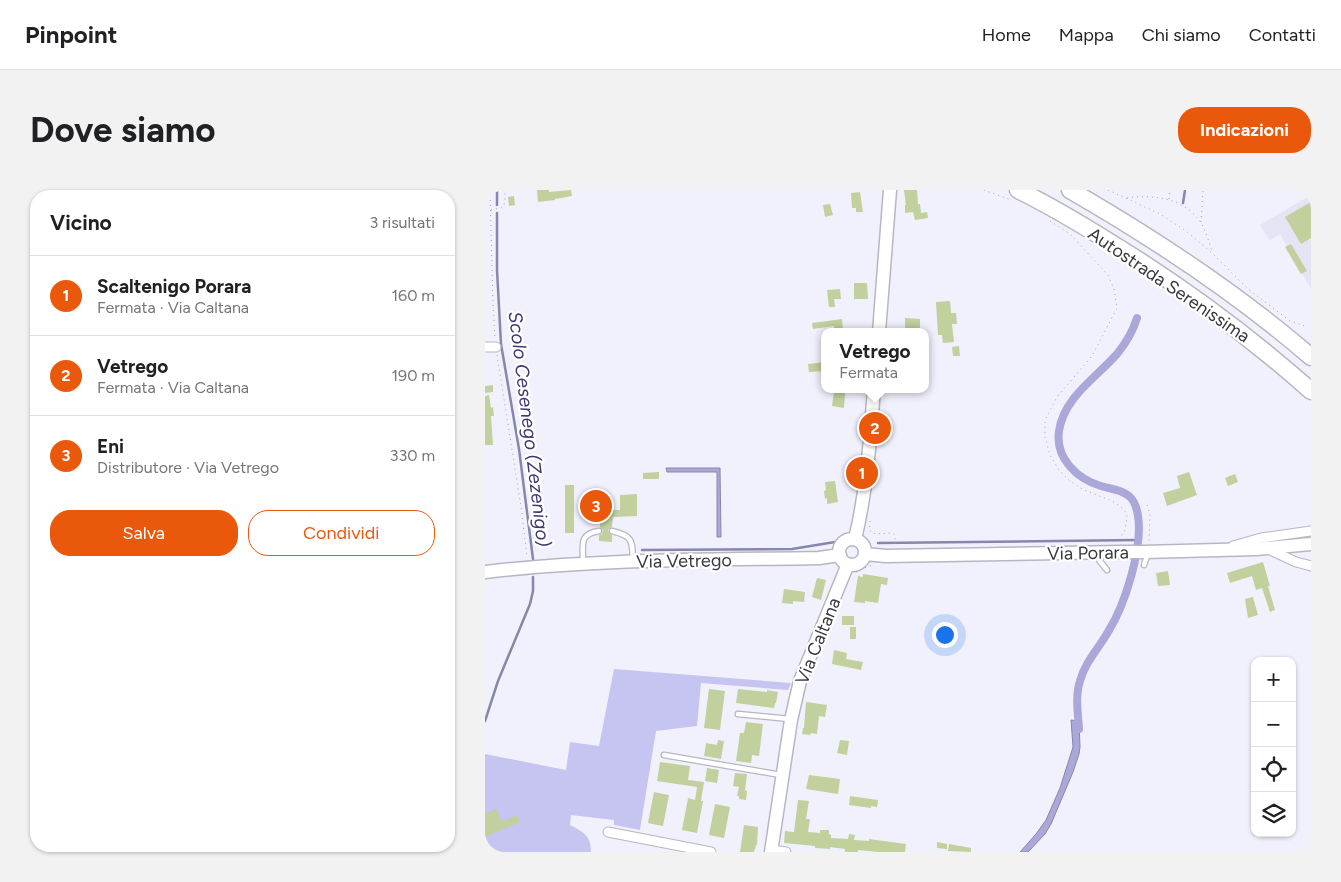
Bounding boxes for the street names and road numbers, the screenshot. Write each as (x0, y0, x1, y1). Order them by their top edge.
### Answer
street label: Autostrada Serenissima (1084, 223, 1254, 347)
street label: Via Porara (1047, 541, 1129, 565)
street label: Via Vetrego (636, 549, 732, 573)
street label: Via Caltana (791, 594, 845, 688)

